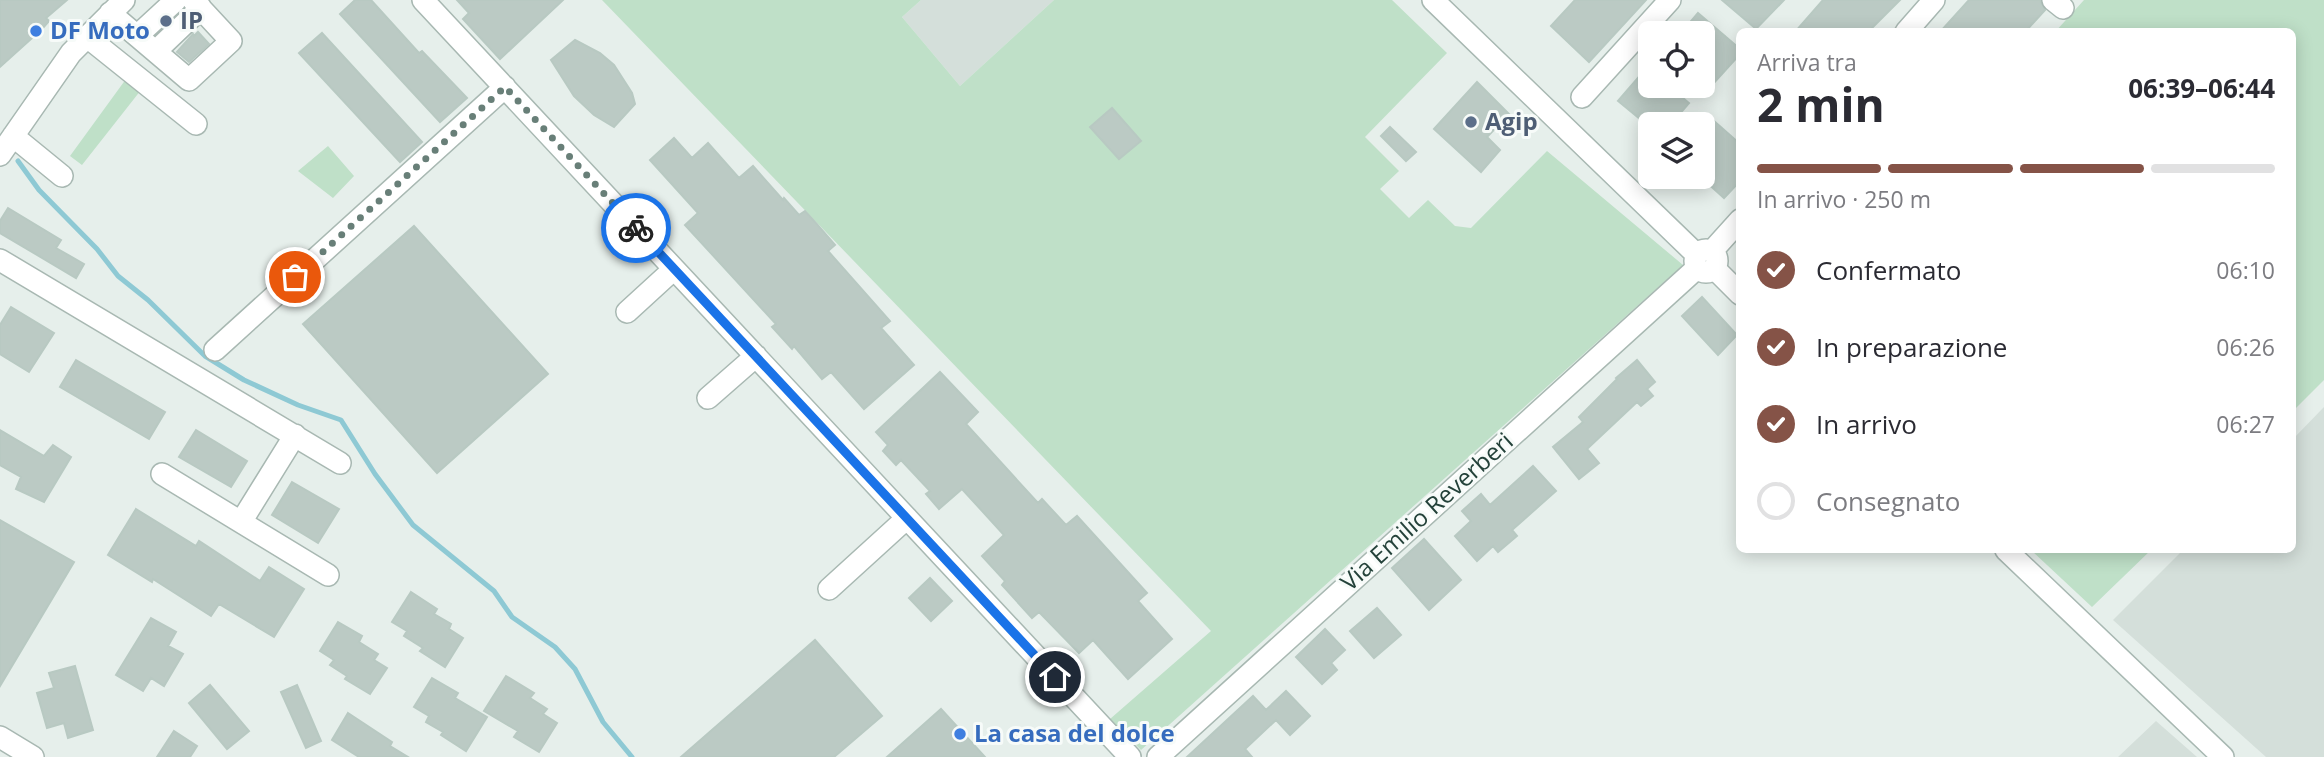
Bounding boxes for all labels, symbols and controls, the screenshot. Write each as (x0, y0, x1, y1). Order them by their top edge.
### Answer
place label: IP (180, 3, 203, 36)
place label: DF Moto (50, 13, 150, 46)
marker: IP (158, 13, 174, 29)
map controls (1638, 21, 1715, 189)
button: locate (1638, 21, 1715, 98)
marker: DF Moto (28, 23, 44, 39)
text: Arriva tra (1757, 46, 1857, 78)
text: 06:39–06:44 (2128, 70, 2275, 106)
text: 2 min (1757, 73, 1885, 135)
place label: Agip (1485, 104, 1538, 137)
button: layers (1638, 112, 1715, 189)
marker: Agip (1463, 114, 1479, 130)
text: In arrivo · 250 m (1757, 183, 1931, 215)
courier (601, 193, 671, 263)
icon: bike (617, 209, 655, 247)
pin (265, 247, 325, 307)
icon: check (1757, 251, 1795, 289)
text: Confermato (1816, 252, 1961, 288)
text: 06:10 (2216, 254, 2275, 286)
icon: bag (276, 258, 314, 296)
icon: check (1757, 328, 1795, 366)
text: In preparazione (1816, 329, 2007, 365)
text: 06:26 (2216, 331, 2275, 363)
icon: check (1757, 405, 1795, 443)
text: In arrivo (1816, 406, 1917, 442)
text: 06:27 (2216, 408, 2275, 440)
street label: Via Emilio Reverberi (1332, 424, 1520, 597)
text: Consegnato (1816, 483, 1960, 519)
pin (1025, 647, 1085, 707)
icon: home (1036, 658, 1074, 696)
place label: La casa del dolce (974, 716, 1175, 749)
marker: La casa del dolce (952, 726, 968, 742)

